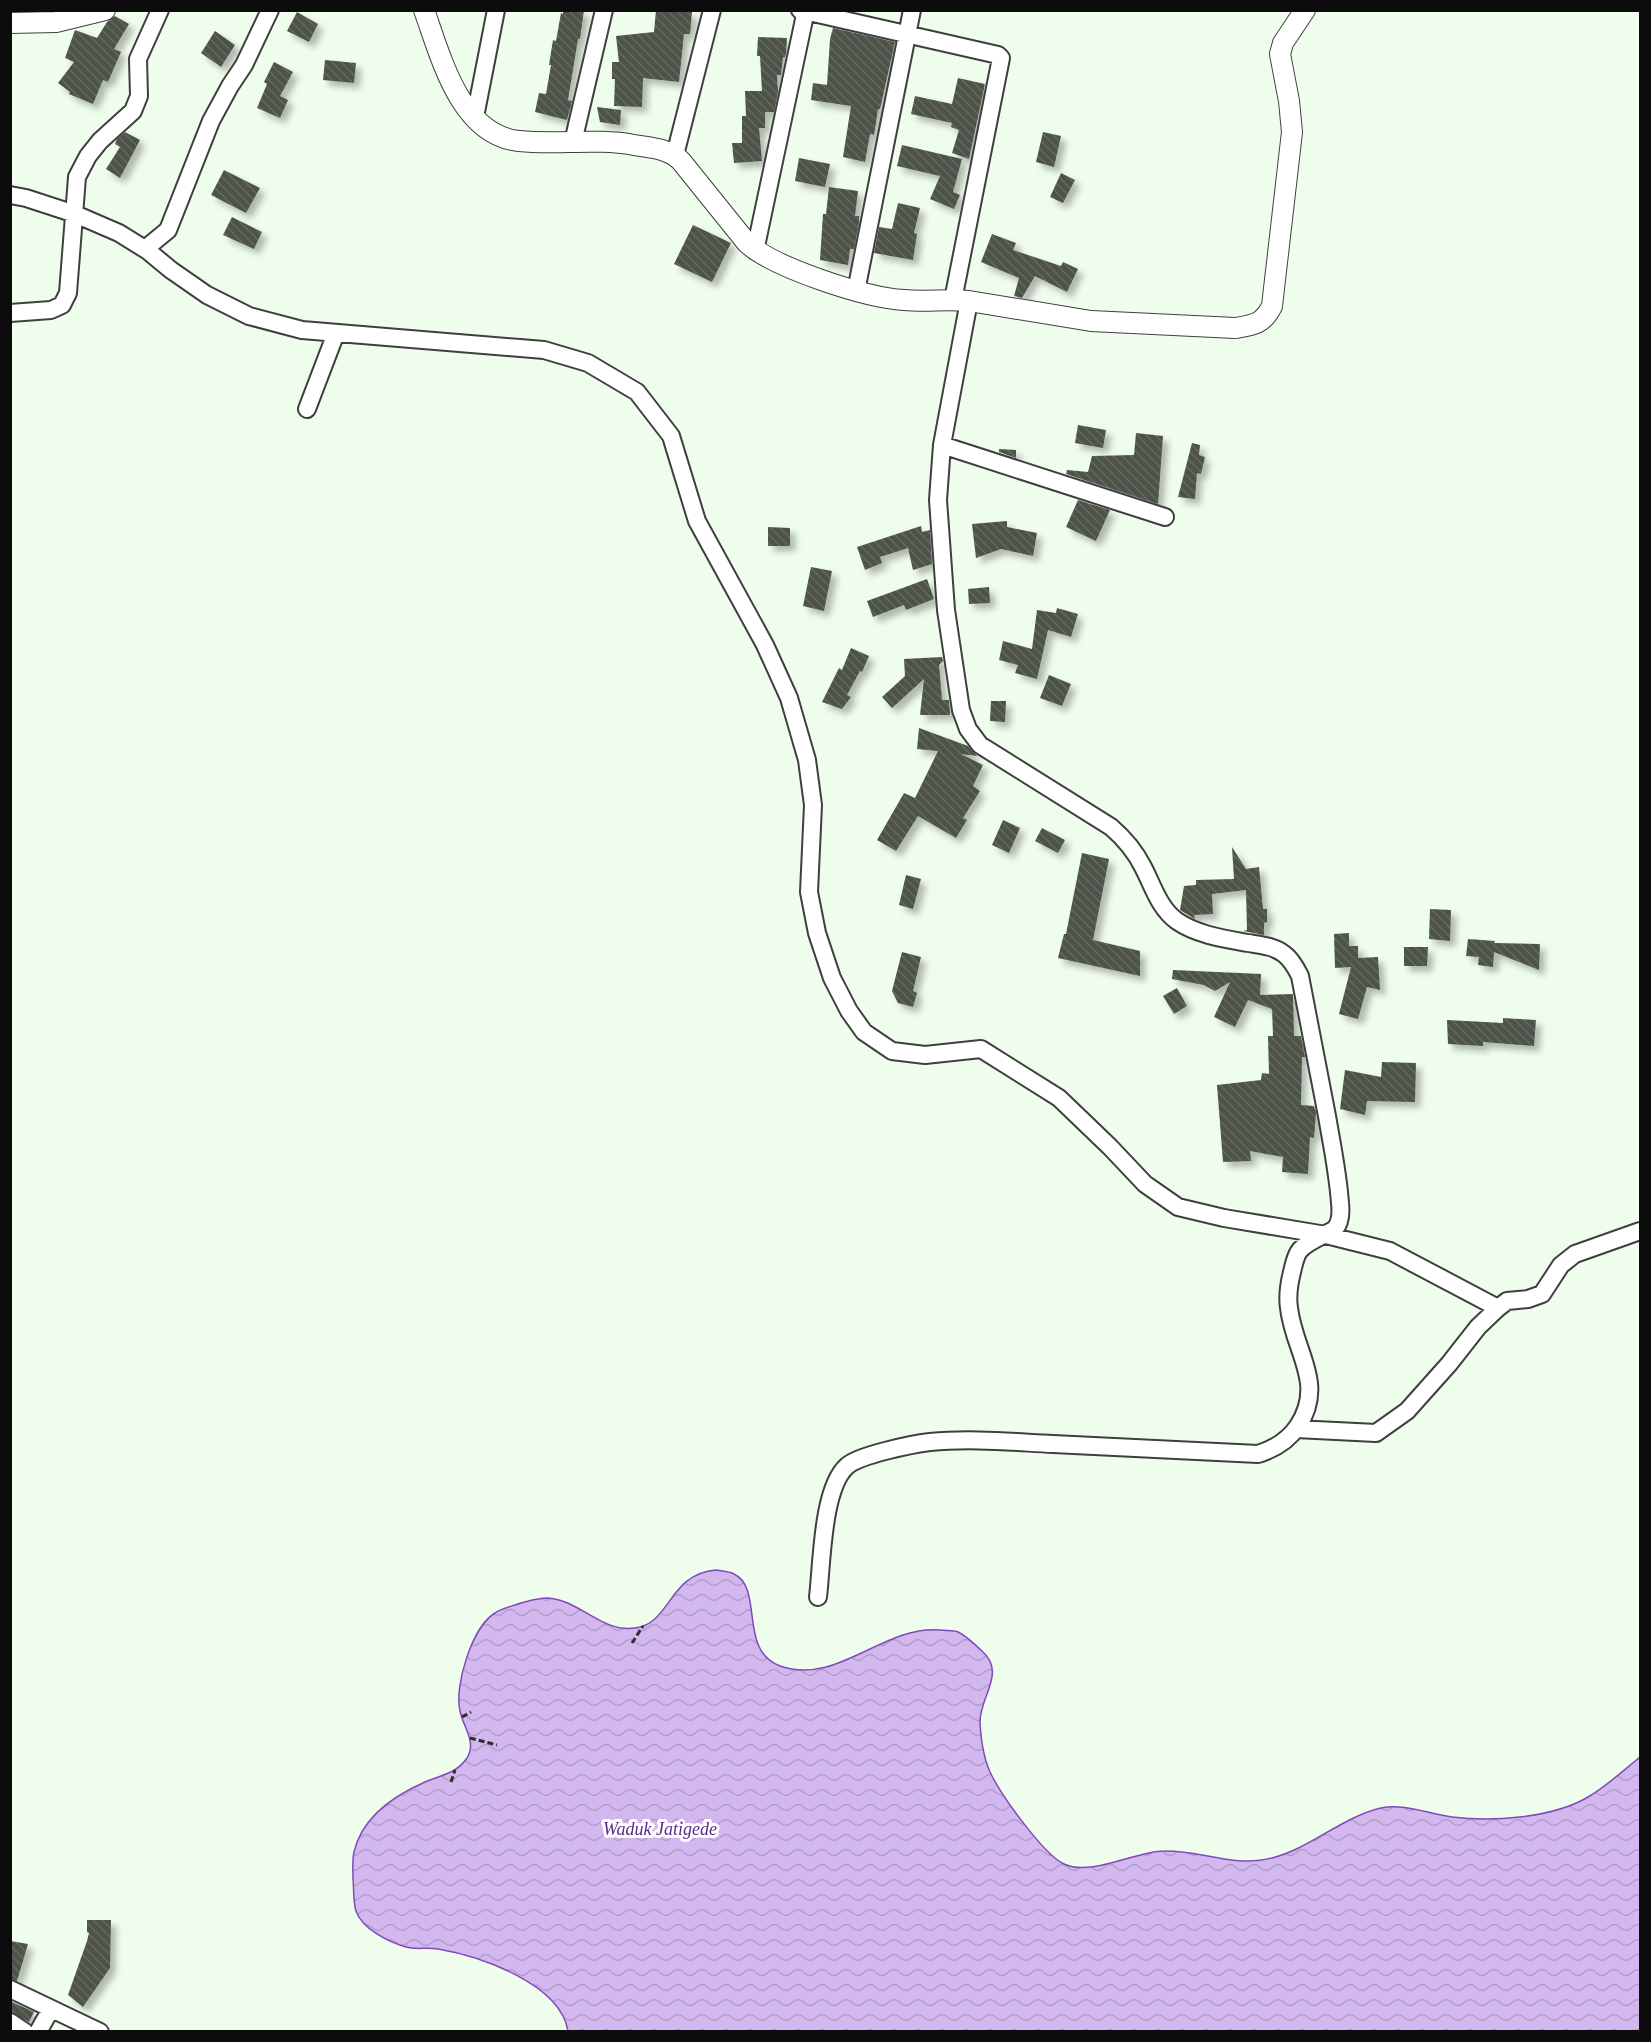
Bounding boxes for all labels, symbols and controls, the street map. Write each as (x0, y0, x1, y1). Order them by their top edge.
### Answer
water label: Waduk Jatigede (603, 1819, 717, 1839)

